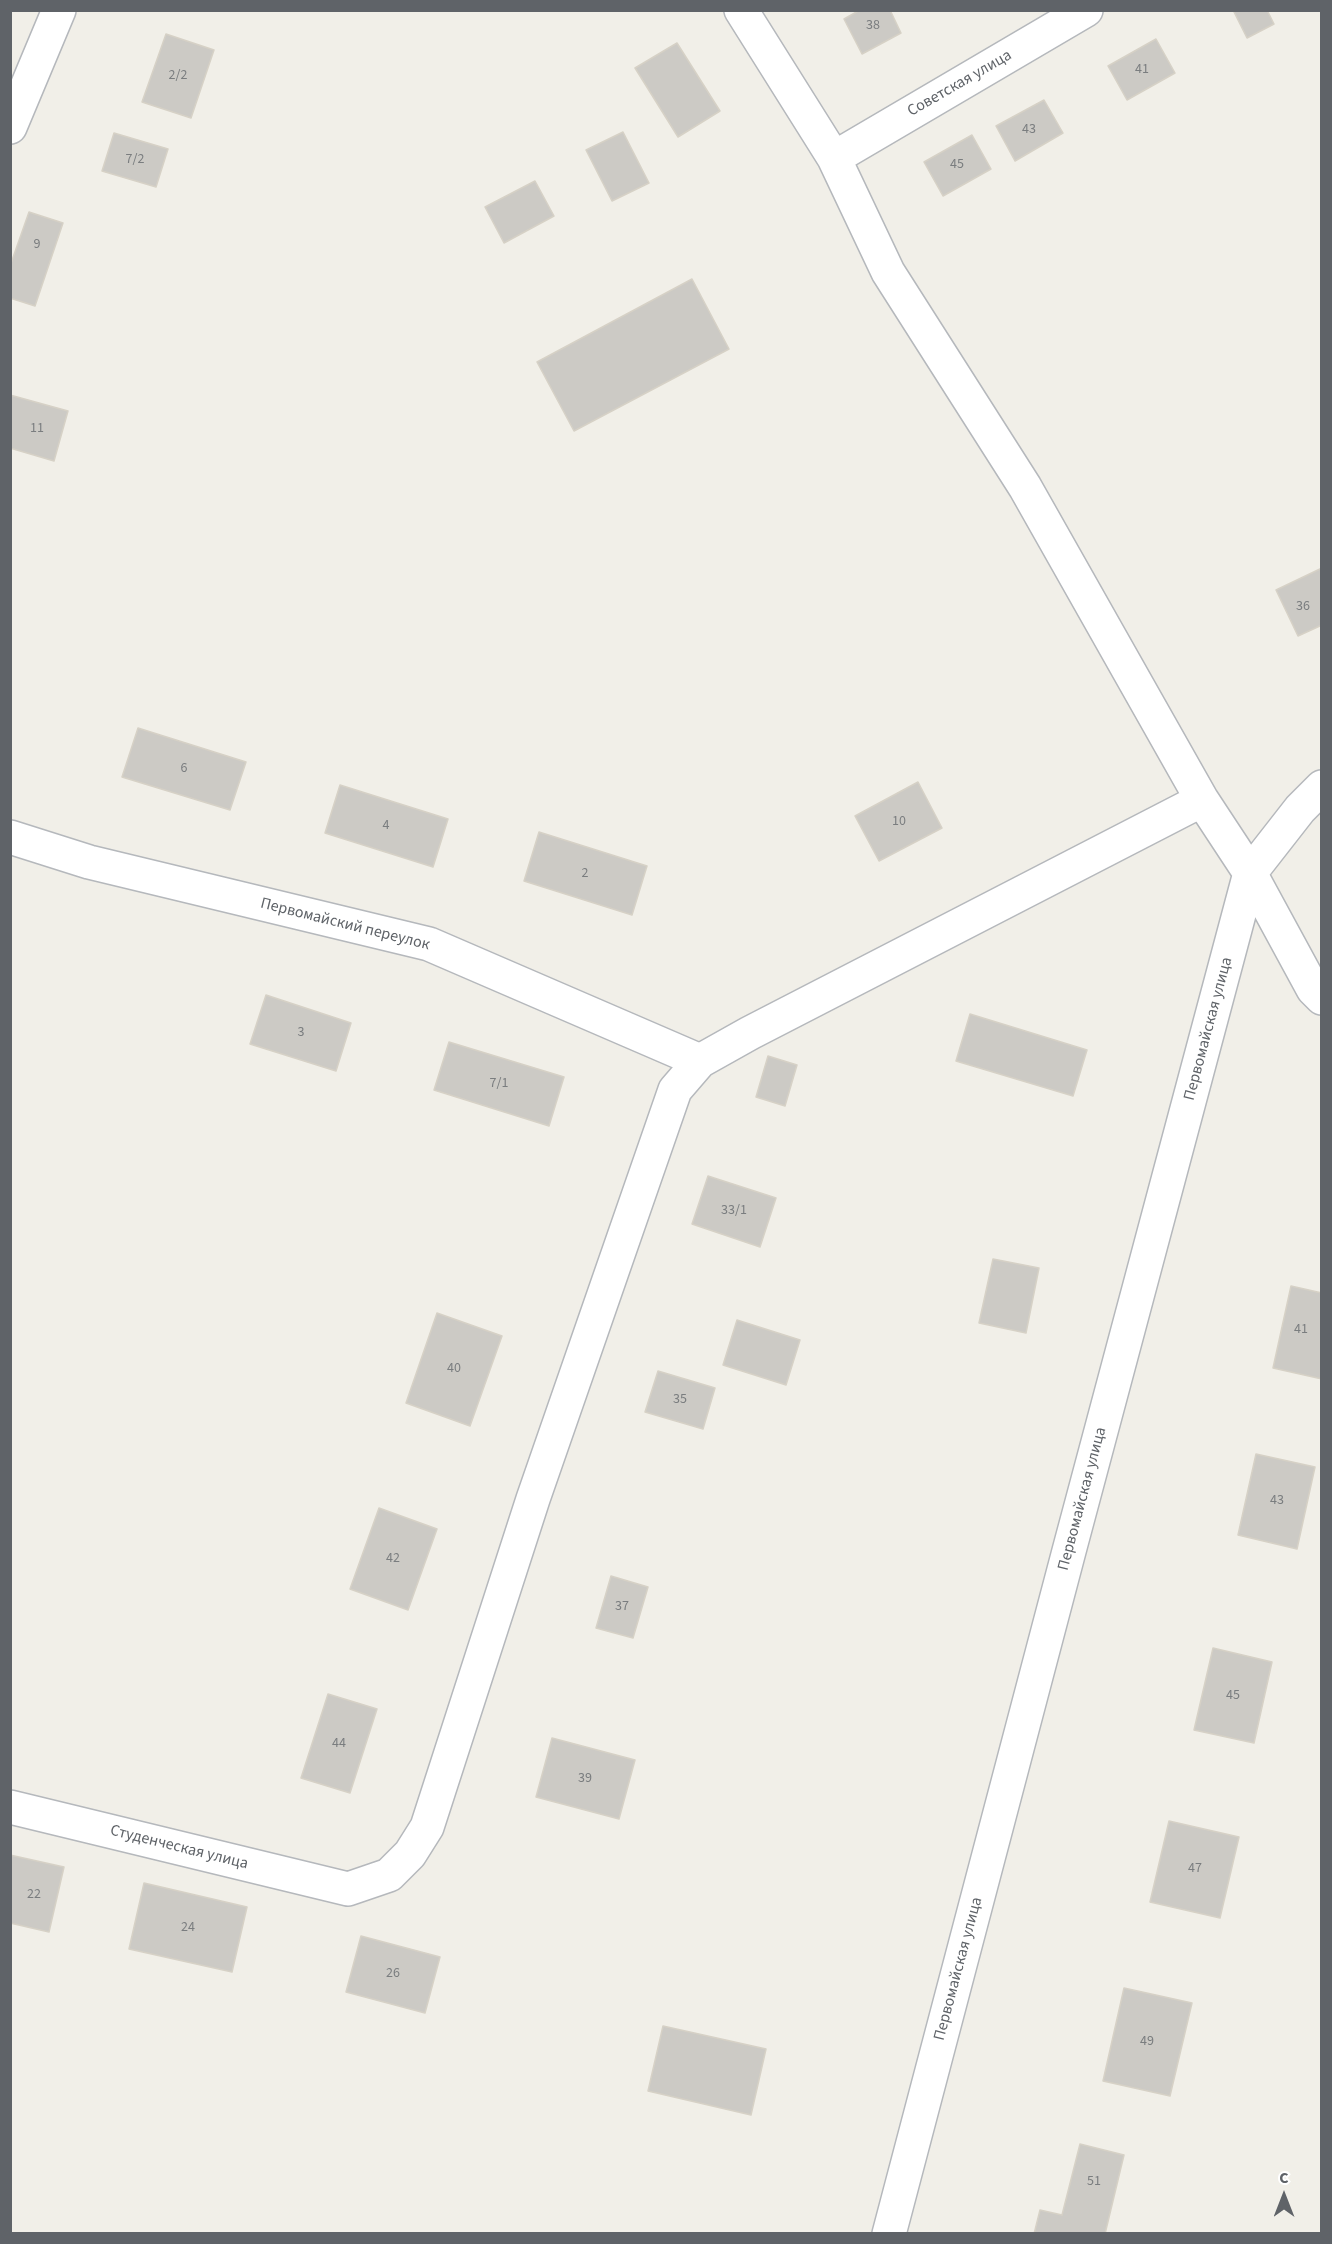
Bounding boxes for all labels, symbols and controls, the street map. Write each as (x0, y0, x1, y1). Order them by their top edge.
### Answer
house number: 38 (866, 18, 880, 34)
street label: Советская улица (904, 46, 1016, 122)
house number: 41 (1135, 62, 1149, 78)
house number: 2/2 (169, 68, 187, 84)
house number: 43 (1022, 122, 1036, 138)
house number: 7/2 (126, 152, 144, 168)
house number: 45 (950, 157, 964, 173)
house number: 9 (34, 237, 40, 253)
house number: 11 (30, 421, 44, 437)
house number: 36 (1296, 599, 1310, 615)
house number: 6 (181, 761, 187, 777)
house number: 10 (892, 814, 906, 830)
house number: 4 (383, 818, 389, 834)
house number: 2 (582, 866, 588, 882)
street label: Первомайский переулок (258, 895, 432, 955)
street label: Первомайская улица (1181, 955, 1237, 1103)
house number: 3 (298, 1025, 304, 1041)
house number: 7/1 (490, 1076, 508, 1092)
house number: 33/1 (721, 1203, 747, 1219)
house number: 41 (1294, 1322, 1308, 1338)
house number: 40 (447, 1361, 461, 1377)
house number: 35 (673, 1392, 687, 1408)
street label: Первомайская улица (1055, 1425, 1111, 1573)
house number: 43 (1270, 1493, 1284, 1509)
house number: 42 (386, 1551, 400, 1567)
house number: 37 (615, 1599, 629, 1615)
house number: 45 (1226, 1688, 1240, 1704)
house number: 44 (332, 1736, 346, 1752)
house number: 39 (578, 1771, 592, 1787)
street label: Студенческая улица (108, 1822, 250, 1874)
house number: 47 (1188, 1861, 1202, 1877)
house number: 22 (27, 1887, 41, 1903)
street label: Первомайская улица (931, 1895, 987, 2043)
house number: 24 (181, 1920, 195, 1936)
house number: 26 (386, 1966, 400, 1982)
house number: 49 (1140, 2034, 1154, 2050)
north arrow (1254, 2166, 1314, 2226)
text: С (1279, 2167, 1289, 2189)
house number: 51 (1087, 2174, 1101, 2190)

